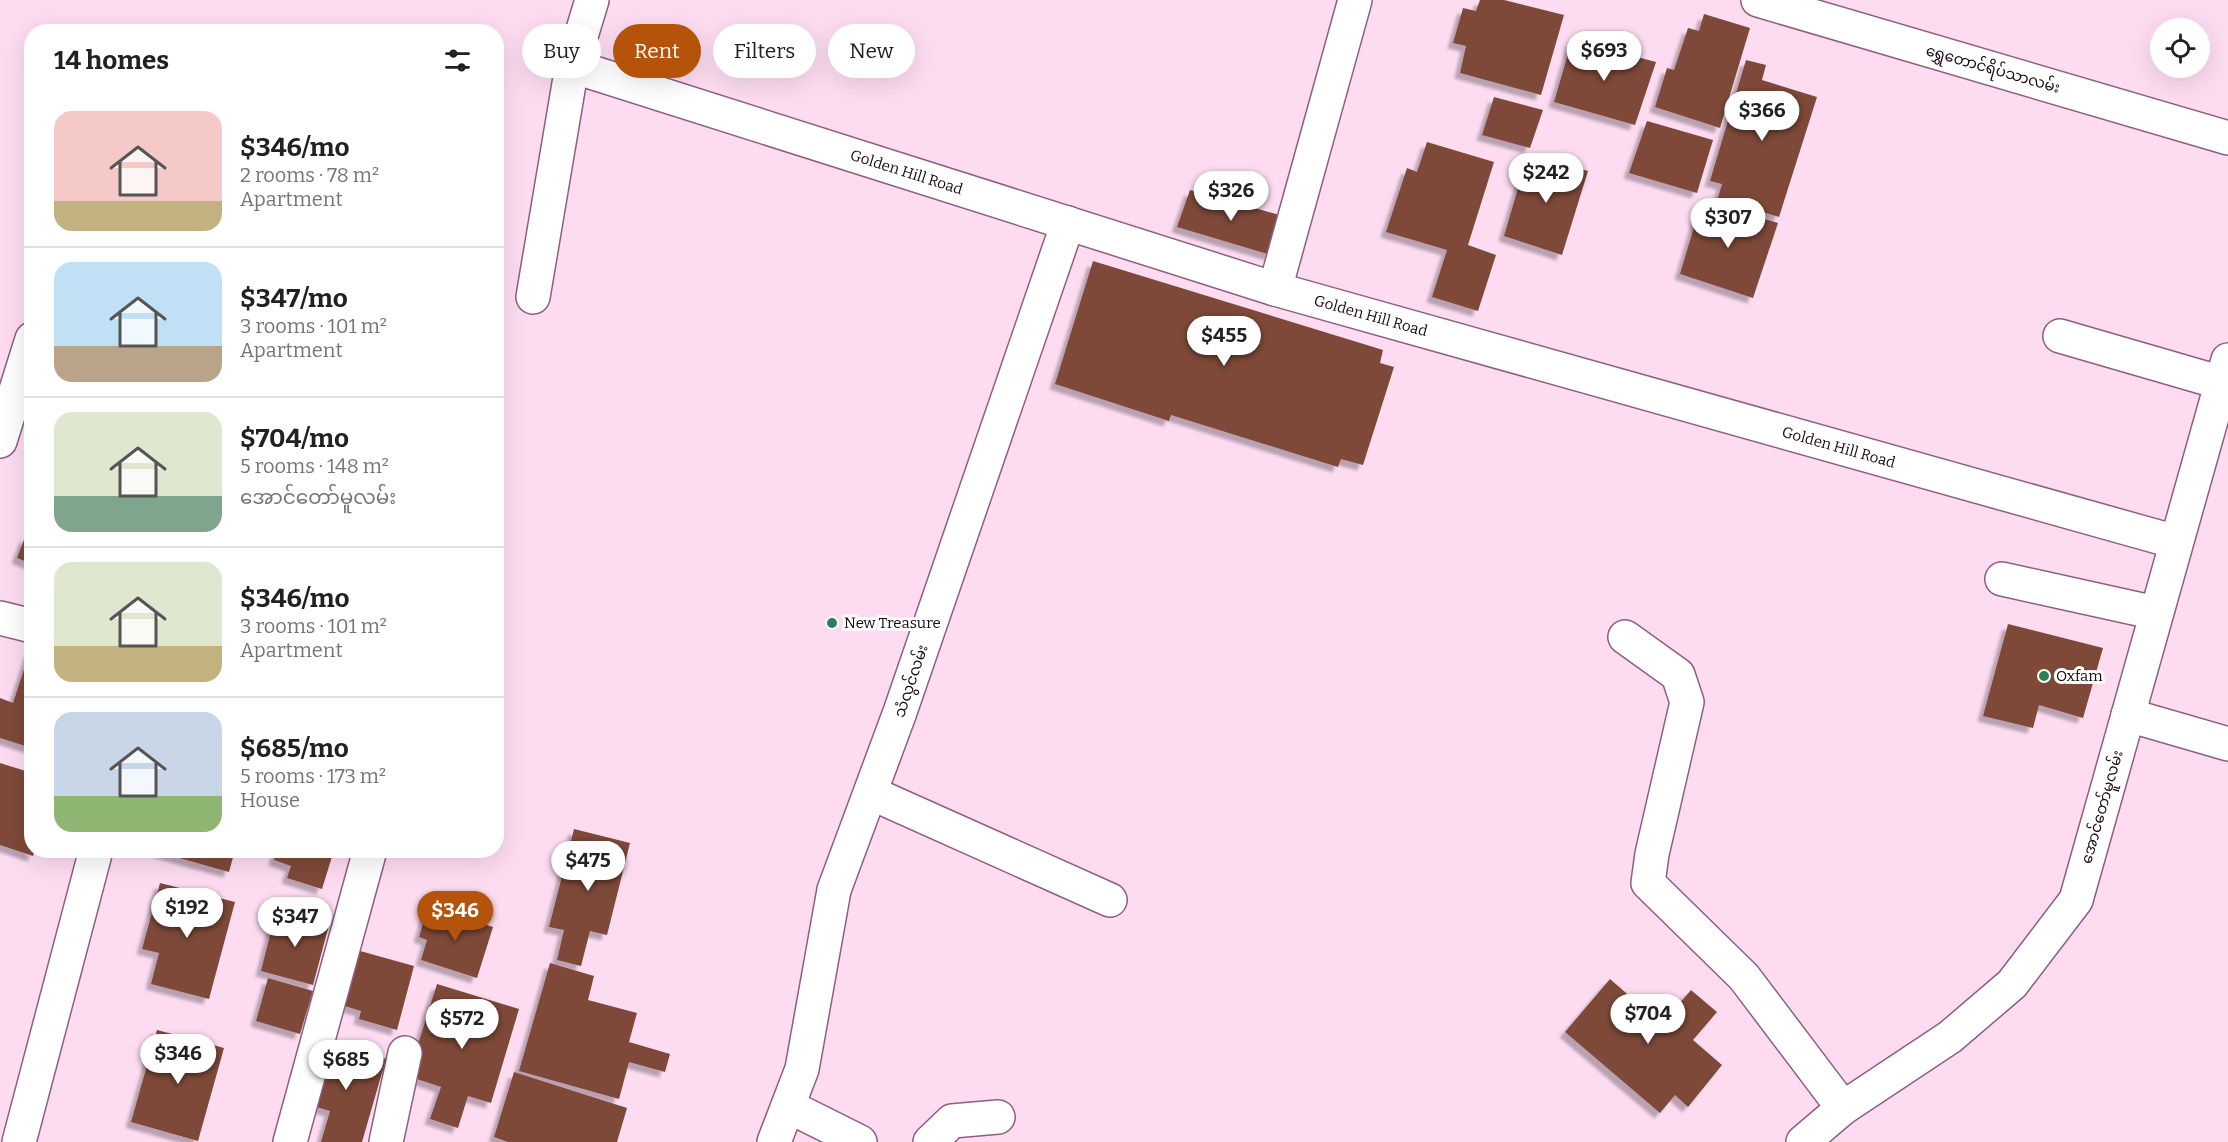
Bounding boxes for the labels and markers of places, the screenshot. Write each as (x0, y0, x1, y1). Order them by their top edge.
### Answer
pin: $693 (1568, 31, 1640, 82)
pin: $366 (1726, 91, 1798, 142)
pin: $242 (1510, 153, 1582, 204)
pin: $326 (1195, 171, 1267, 222)
pin: $307 (1692, 198, 1764, 249)
pin: $455 (1188, 316, 1260, 367)
place label: New Treasure (844, 614, 941, 632)
marker: New Treasure (825, 616, 839, 630)
place label: Oxfam (2056, 667, 2103, 685)
marker: Oxfam (2037, 669, 2051, 683)
pin: $475 (552, 841, 624, 892)
pin: $192 (151, 888, 223, 939)
pin: $346 (419, 891, 491, 942)
pin: $347 (259, 897, 331, 948)
pin: $704 (1612, 994, 1684, 1045)
pin: $572 (426, 999, 498, 1050)
pin: $346 (142, 1034, 214, 1085)
pin: $685 (310, 1040, 382, 1091)

